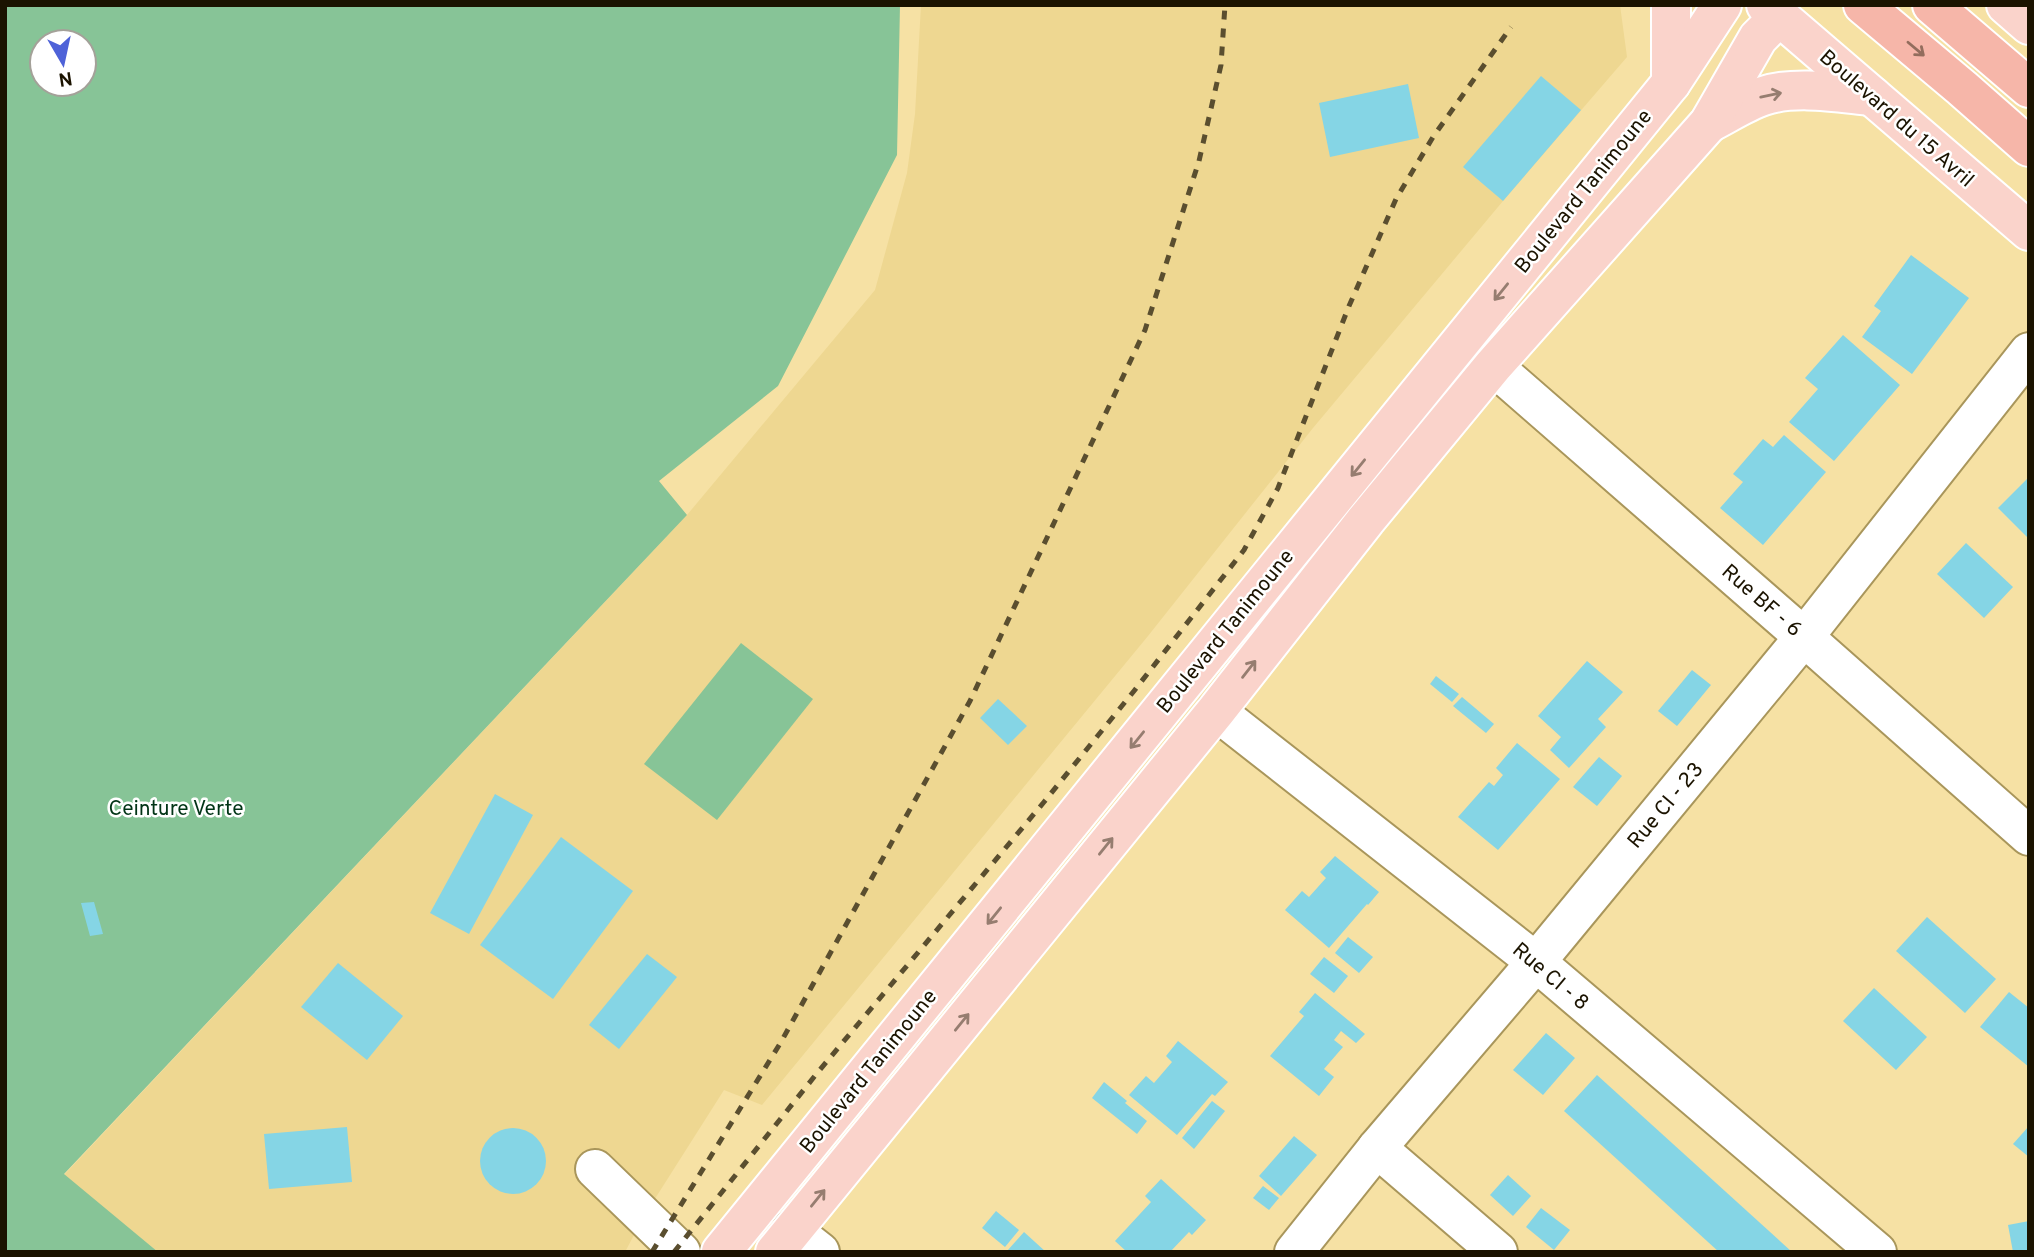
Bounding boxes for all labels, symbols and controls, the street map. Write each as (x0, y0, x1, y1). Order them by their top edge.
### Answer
north arrow (28, 28, 98, 98)
one-way arrow (1906, 41, 1924, 57)
street label: Boulevard du 15 Avril (1813, 44, 1979, 194)
text: N (57, 65, 74, 91)
one-way arrow (1759, 88, 1782, 102)
street label: Boulevard Tanimoune (1510, 104, 1659, 280)
one-way arrow (1493, 282, 1509, 300)
one-way arrow (1350, 459, 1365, 477)
street label: Boulevard Tanimoune (1152, 544, 1301, 720)
street label: Rue BF - 6 (1715, 559, 1807, 643)
one-way arrow (1241, 660, 1256, 679)
one-way arrow (1129, 730, 1145, 748)
street label: Rue CI - 23 (1622, 757, 1710, 855)
park label: Ceinture Verte (109, 796, 243, 823)
one-way arrow (1098, 837, 1113, 855)
one-way arrow (986, 907, 1001, 925)
street label: Rue CI - 8 (1506, 937, 1594, 1017)
street label: Boulevard Tanimoune (795, 984, 944, 1160)
one-way arrow (954, 1014, 969, 1032)
one-way arrow (810, 1190, 826, 1208)

